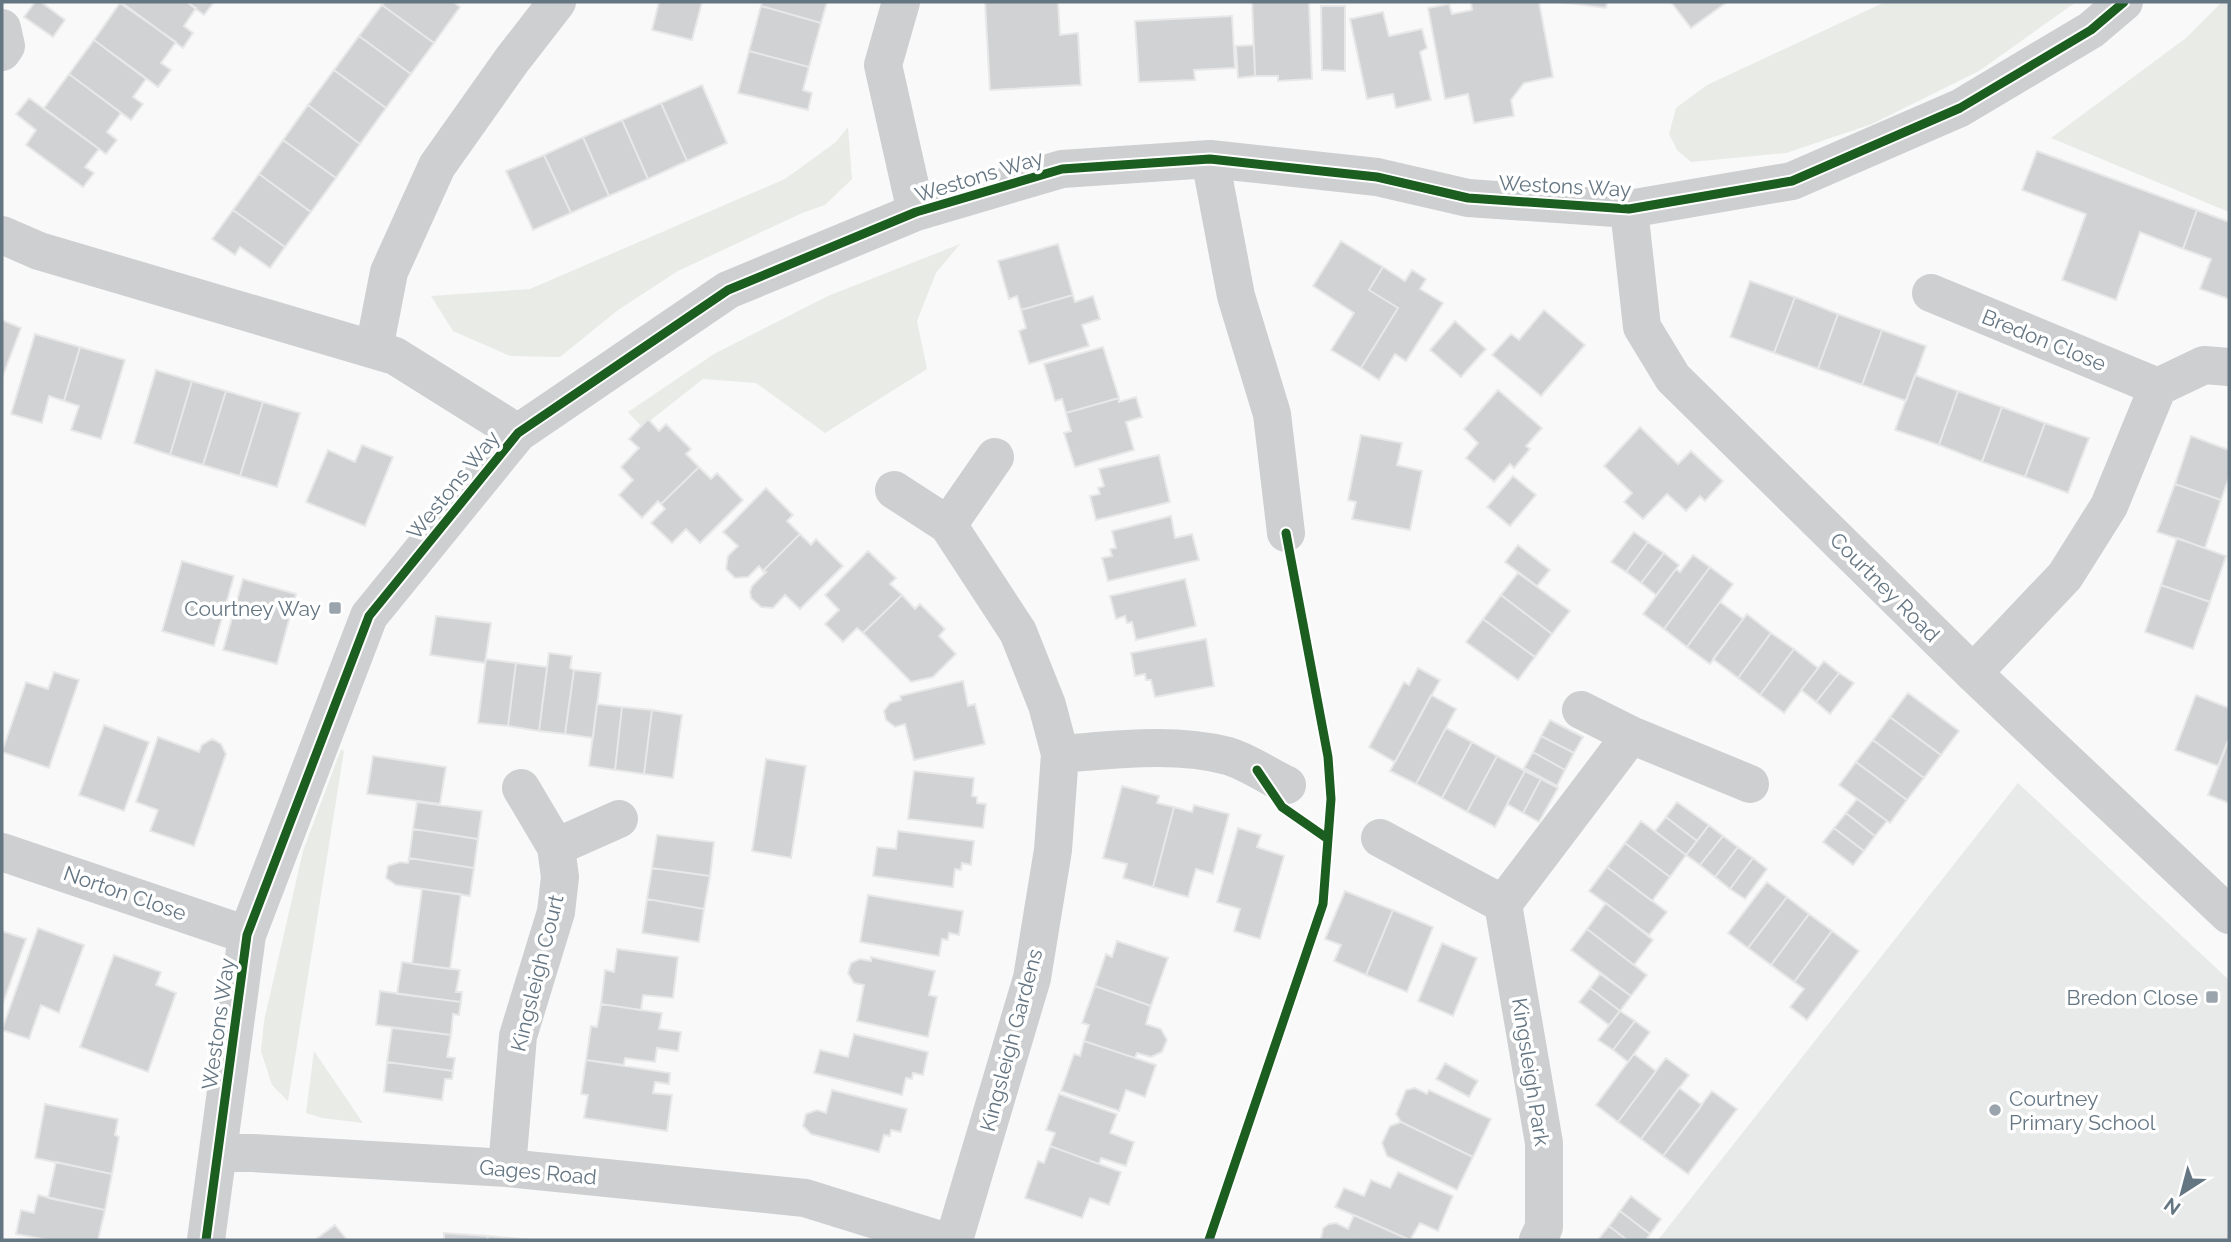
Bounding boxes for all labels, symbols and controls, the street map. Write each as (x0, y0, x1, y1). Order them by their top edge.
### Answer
street label: Westons Way (912, 145, 1046, 207)
street label: Westons Way (1498, 170, 1632, 202)
street label: Bredon Close (1978, 304, 2110, 376)
street label: Westons Way (402, 426, 504, 544)
street label: Courtney Road (1825, 527, 1945, 647)
place label: Courtney Way (184, 596, 321, 621)
marker: Courtney Way (327, 600, 343, 616)
street label: Norton Close (60, 860, 190, 926)
street label: Kingsleigh Court (505, 892, 569, 1054)
street label: Kingsleigh Gardens (975, 946, 1047, 1134)
street label: Westons Way (196, 957, 240, 1091)
place label: Bredon Close (2066, 985, 2198, 1010)
marker: Bredon Close (2204, 989, 2220, 1005)
street label: Kingsleigh Park (1507, 996, 1555, 1148)
place label: Courtney Primary School (2009, 1086, 2156, 1135)
marker: Courtney Primary School (1987, 1102, 2003, 1118)
street label: Gages Road (478, 1154, 598, 1190)
north arrow (2147, 1158, 2217, 1228)
text: N (2160, 1194, 2184, 1220)

